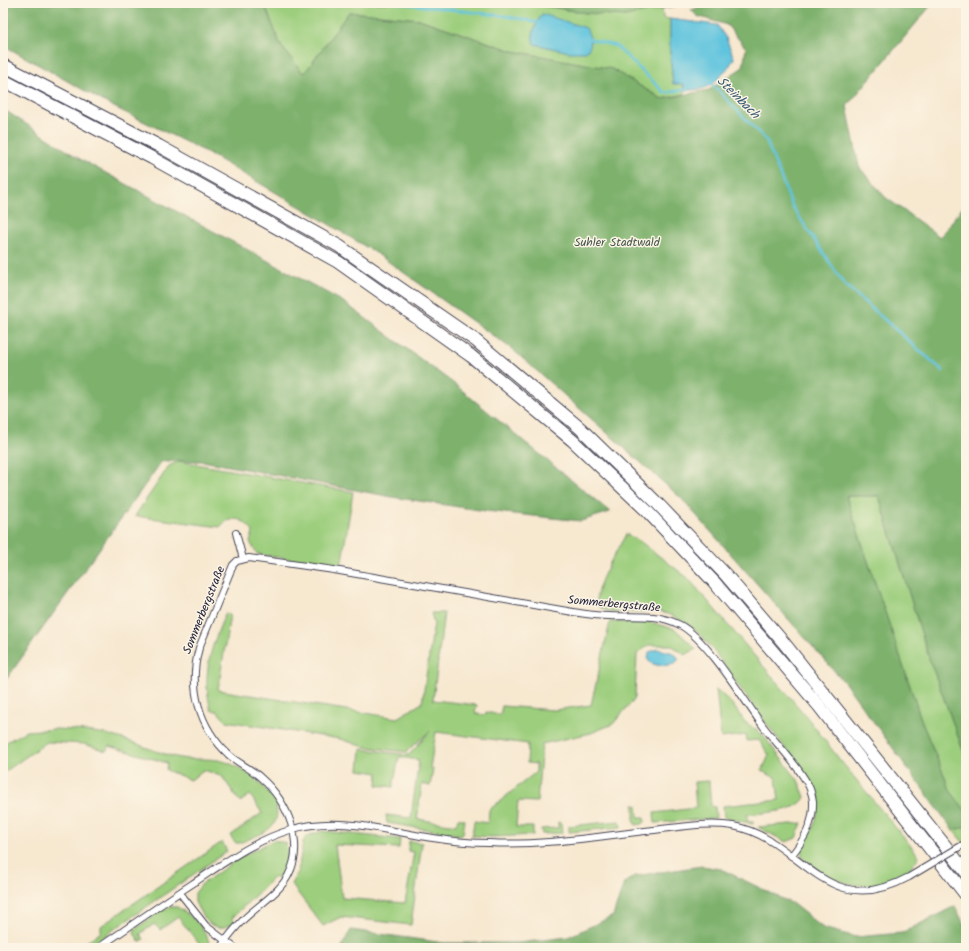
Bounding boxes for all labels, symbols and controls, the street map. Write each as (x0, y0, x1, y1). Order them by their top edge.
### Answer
water label: Steinbach (712, 72, 765, 125)
park label: Suhler Stadtwald (574, 233, 661, 252)
street label: Sommerbergstraße (178, 563, 231, 657)
street label: Sommerbergstraße (567, 590, 662, 618)

